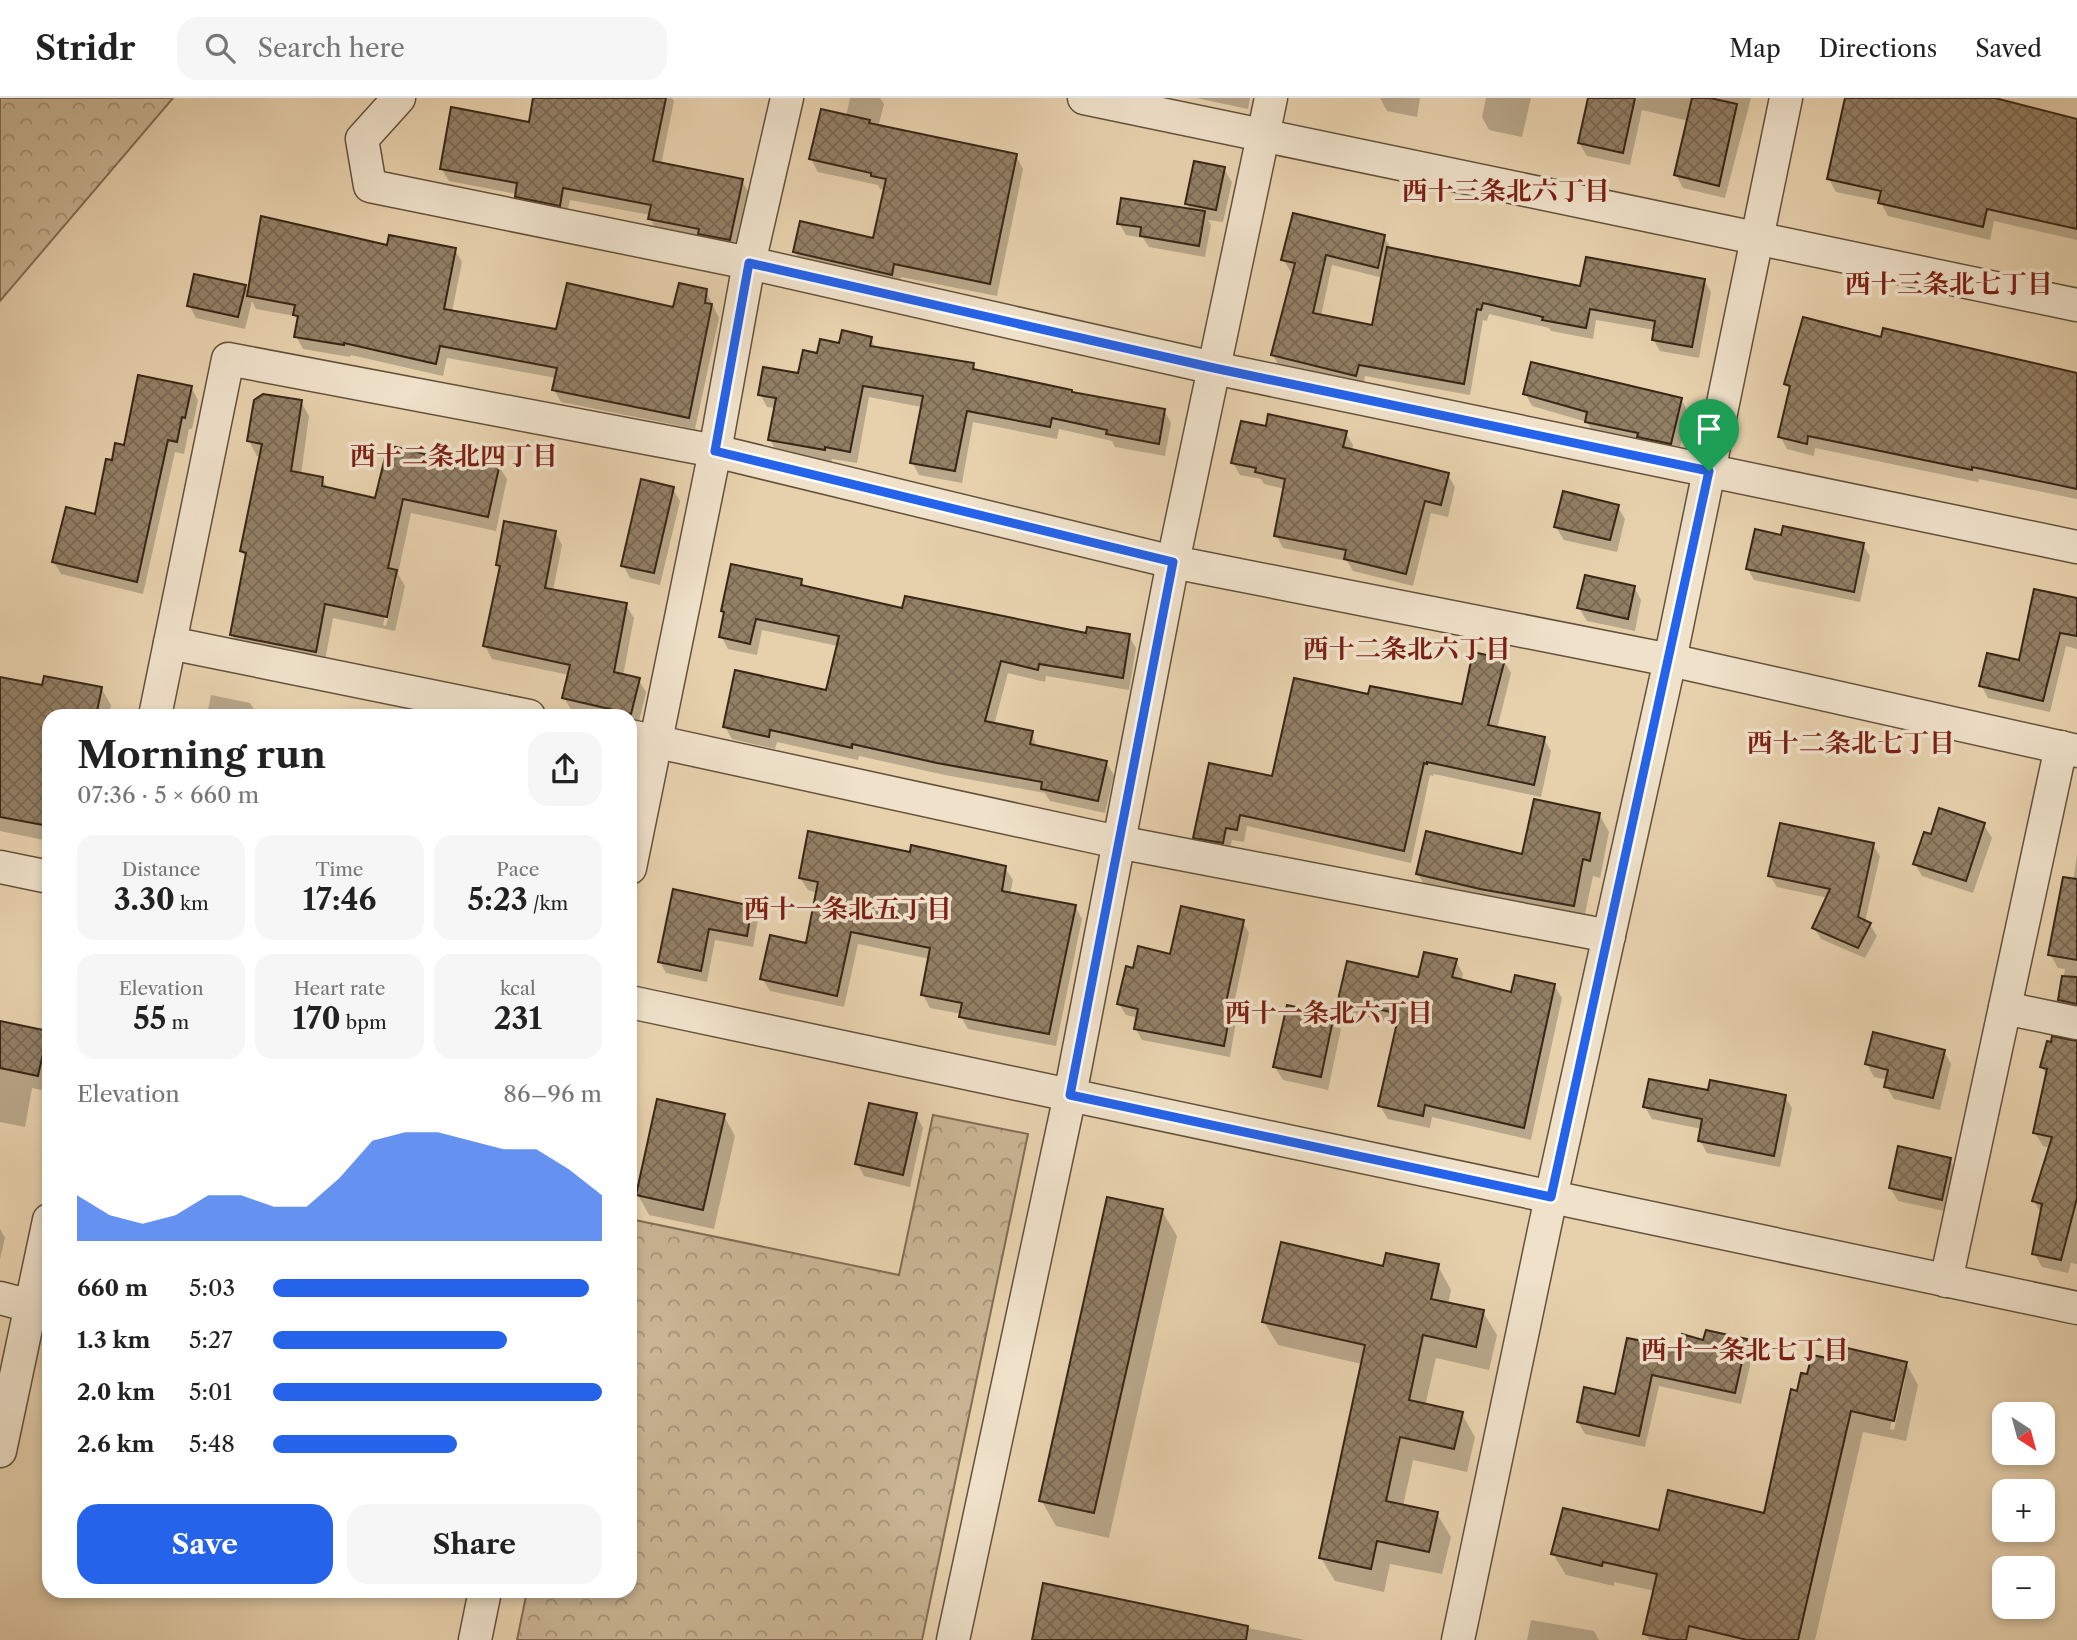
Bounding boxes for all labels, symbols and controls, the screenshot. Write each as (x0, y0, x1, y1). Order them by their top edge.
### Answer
search box (177, 17, 667, 80)
text: Stridr (35, 28, 135, 69)
icon: search (201, 29, 239, 67)
text: Search here (257, 32, 405, 64)
text: Map (1729, 34, 1781, 63)
text: Directions (1819, 34, 1937, 63)
text: Saved (1975, 34, 2042, 63)
district label: 西十三条北六丁目 (1402, 175, 1610, 207)
district label: 西十三条北七丁目 (1845, 268, 2053, 300)
pin (1679, 399, 1739, 471)
icon: arrive (1690, 410, 1728, 448)
district label: 西十二条北四丁目 (350, 440, 558, 472)
district label: 西十二条北六丁目 (1303, 633, 1511, 665)
district label: 西十二条北七丁目 (1747, 727, 1955, 759)
text: Morning run (77, 731, 326, 778)
button: share (528, 732, 602, 806)
text: 07:36 · 5 × 660 m (77, 781, 259, 809)
text: Distance (122, 858, 200, 881)
text: Time (315, 858, 364, 881)
text: Pace (496, 858, 539, 881)
text: 3.30 (114, 881, 175, 918)
text: 17:46 (303, 881, 376, 918)
text: 5:23 (467, 881, 528, 918)
text: km (175, 892, 209, 915)
text: /km (528, 892, 568, 915)
district label: 西十一条北五丁目 (744, 893, 952, 925)
text: Elevation (119, 977, 204, 1000)
text: Heart rate (294, 977, 385, 1000)
text: kcal (500, 977, 536, 1000)
district label: 西十一条北六丁目 (1225, 997, 1433, 1029)
text: 55 (133, 1000, 166, 1037)
text: 170 (292, 1000, 341, 1037)
text: 231 (494, 1000, 542, 1037)
text: m (166, 1011, 189, 1034)
text: bpm (341, 1011, 387, 1034)
text: Elevation (77, 1080, 180, 1108)
text: 86–96 m (503, 1080, 602, 1108)
text: 660 m (77, 1274, 148, 1302)
text: 5:03 (189, 1274, 235, 1302)
text: 1.3 km (77, 1326, 151, 1354)
text: 5:27 (189, 1326, 233, 1354)
district label: 西十一条北七丁目 (1641, 1334, 1849, 1366)
text: 2.0 km (77, 1378, 155, 1406)
text: 5:01 (189, 1378, 232, 1406)
north arrow (1992, 1402, 2054, 1465)
map controls (1992, 1402, 2055, 1619)
text: 2.6 km (77, 1430, 155, 1458)
text: 5:48 (189, 1430, 235, 1458)
button: + (1992, 1479, 2055, 1542)
button: Save (77, 1504, 333, 1584)
button: Share (347, 1504, 602, 1584)
button: − (1992, 1556, 2055, 1619)

